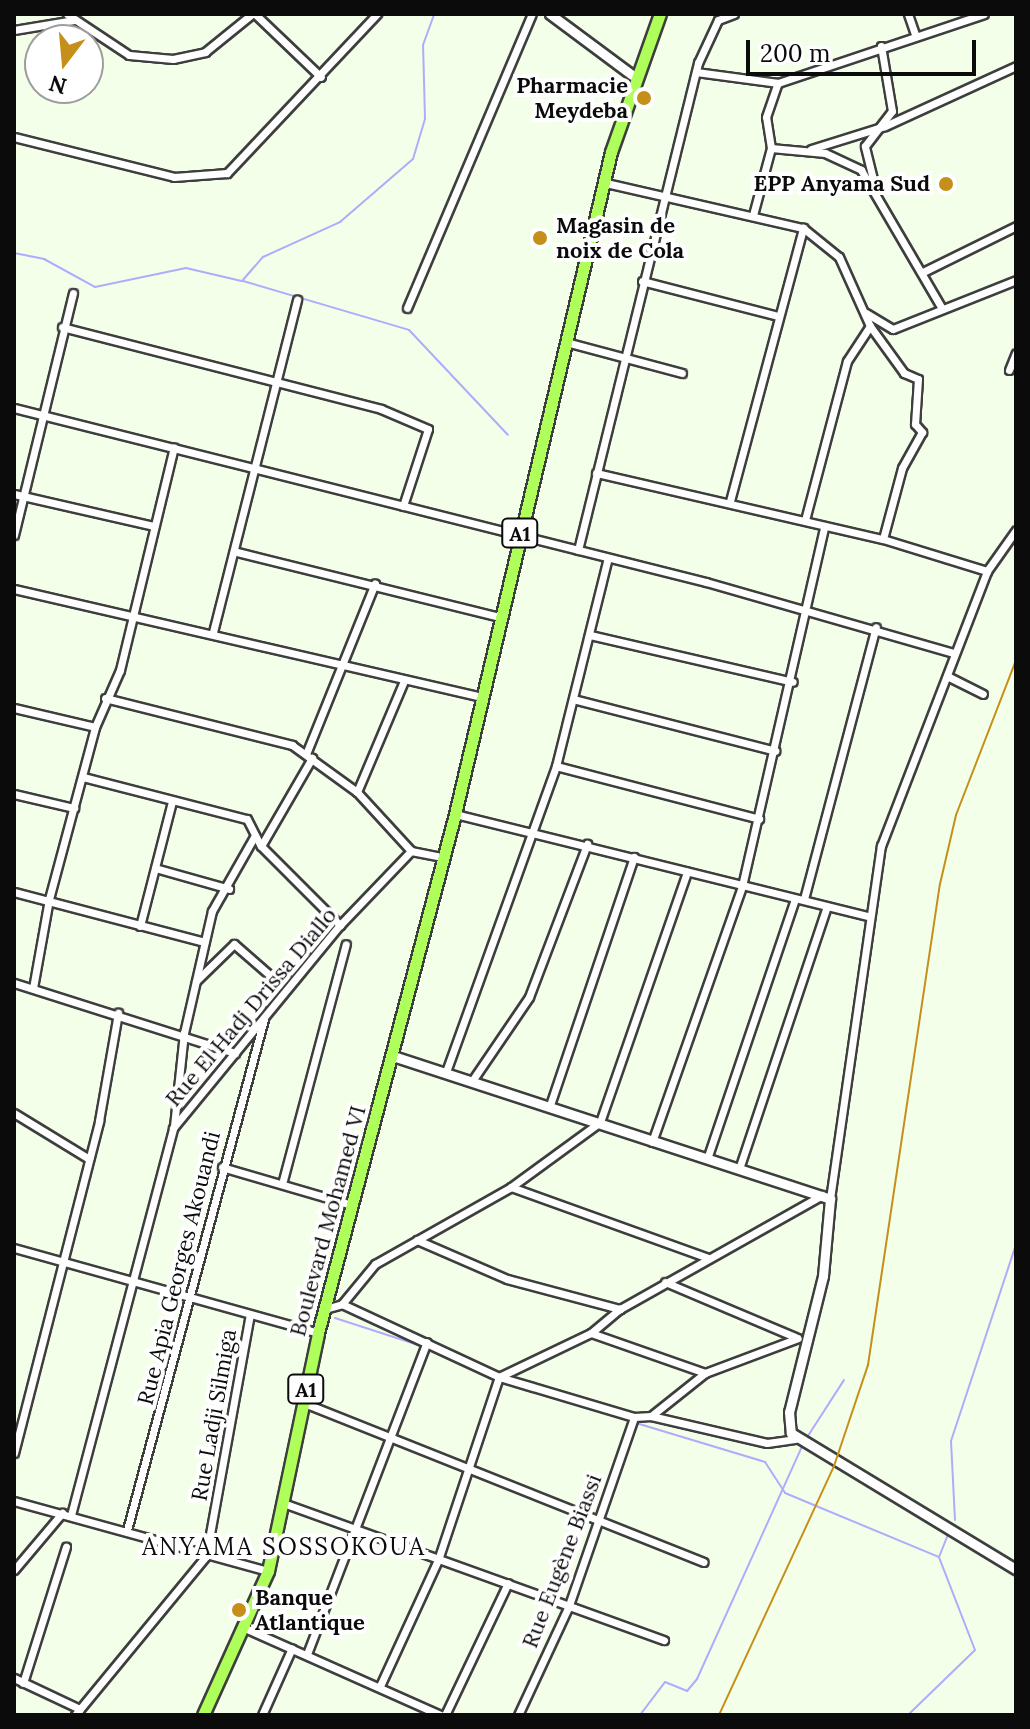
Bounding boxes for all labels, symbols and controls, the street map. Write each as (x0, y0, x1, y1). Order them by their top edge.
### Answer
north arrow (24, 24, 104, 104)
scale bar (750, 24, 980, 74)
text: 200 m (760, 38, 830, 69)
text: N (46, 69, 70, 101)
place label: Pharmacie Meydeba (516, 72, 628, 124)
marker: Pharmacie Meydeba (635, 89, 653, 107)
place label: EPP Anyama Sud (753, 171, 930, 197)
marker: EPP Anyama Sud (937, 175, 955, 193)
place label: Magasin de noix de Cola (556, 212, 684, 264)
marker: Magasin de noix de Cola (531, 229, 549, 247)
road number: A1 (500, 517, 540, 549)
street label: Rue El Hadj Drissa Diallo (160, 902, 342, 1112)
street label: Boulevard Mohamed VI (284, 1103, 372, 1339)
street label: Rue Apia Georges Akouandi (132, 1128, 226, 1408)
street label: Rue Ladji Silmiga (186, 1327, 242, 1503)
road number: A1 (286, 1373, 326, 1405)
street label: Rue Eugène Biassi (517, 1470, 607, 1652)
district label: ANYAMA SOSSOKOUA (142, 1533, 426, 1561)
place label: Banque Atlantique (255, 1584, 365, 1636)
marker: Banque Atlantique (230, 1601, 248, 1619)

